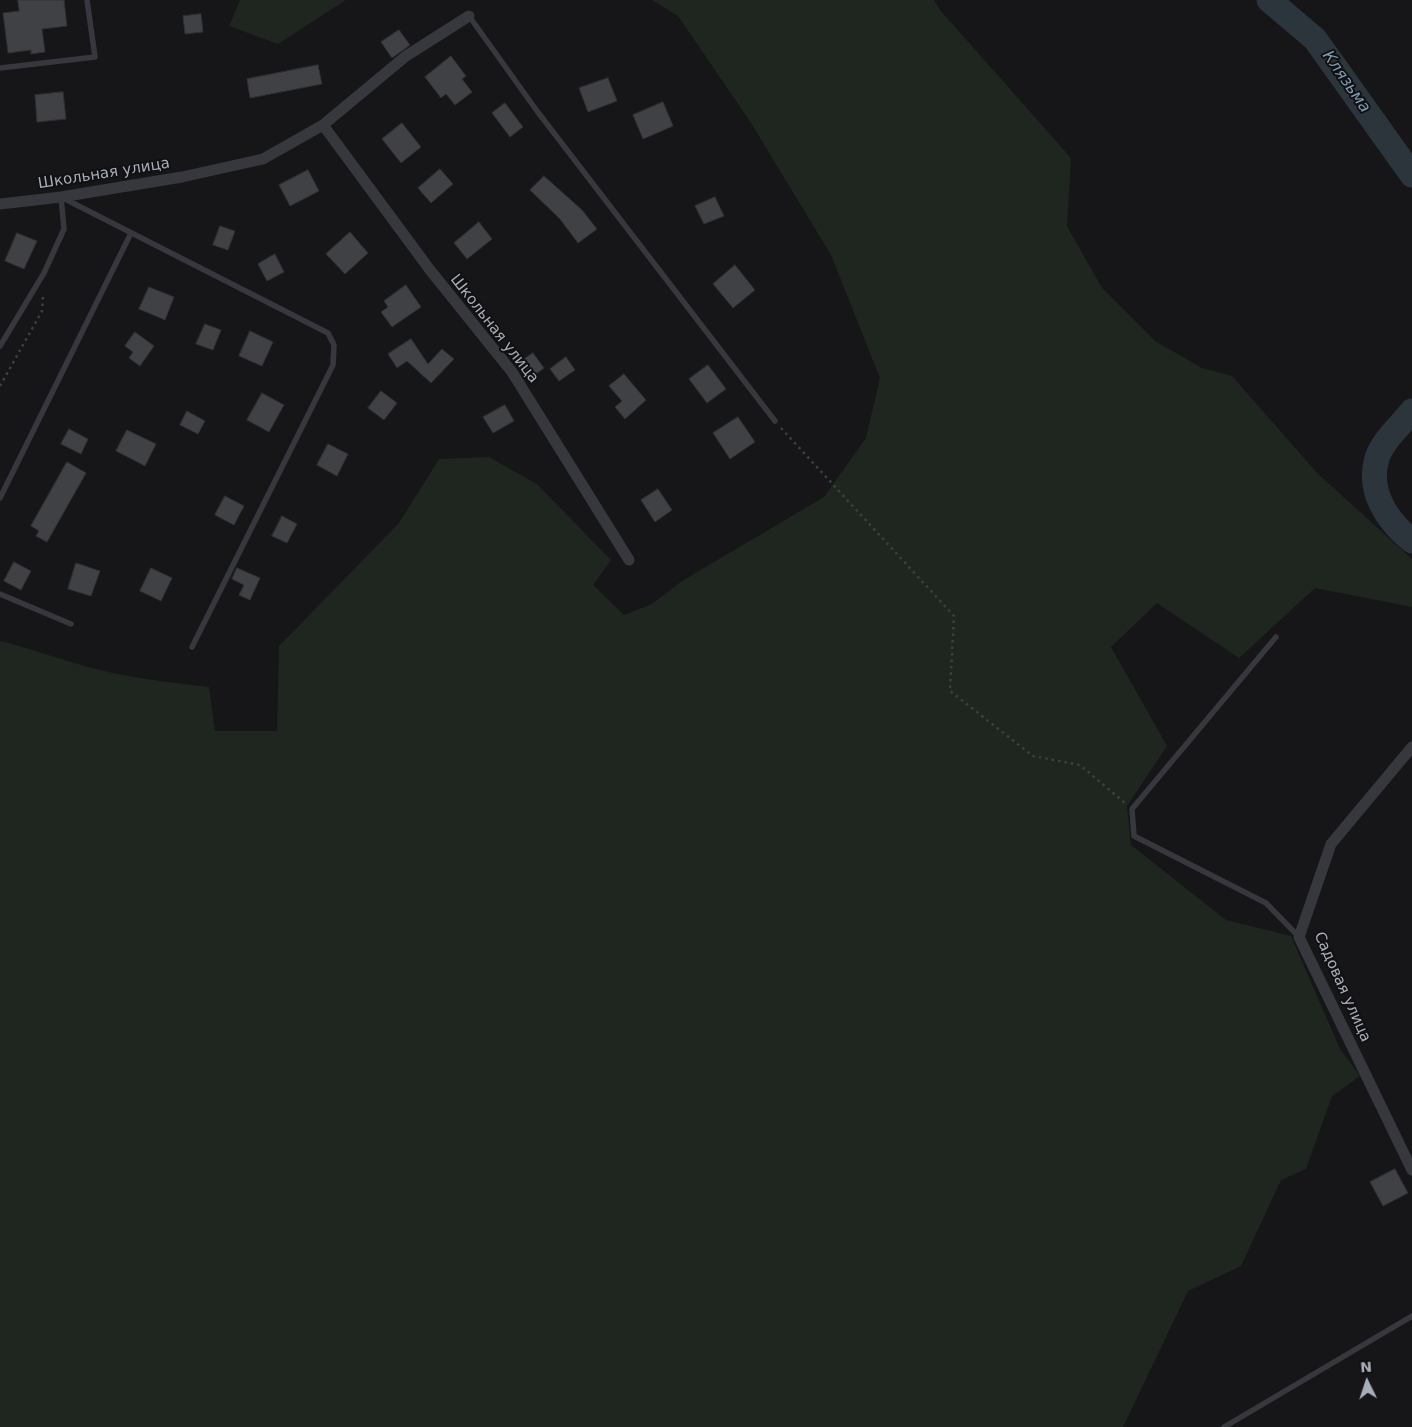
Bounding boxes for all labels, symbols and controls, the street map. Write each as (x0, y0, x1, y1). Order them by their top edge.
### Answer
water label: Клязьма (1318, 47, 1374, 117)
street label: Школьная улица (37, 155, 171, 193)
street label: Школьная улица (446, 271, 542, 387)
street label: Садовая улица (1310, 929, 1374, 1045)
north arrow (1342, 1357, 1392, 1407)
text: N (1360, 1359, 1372, 1375)

